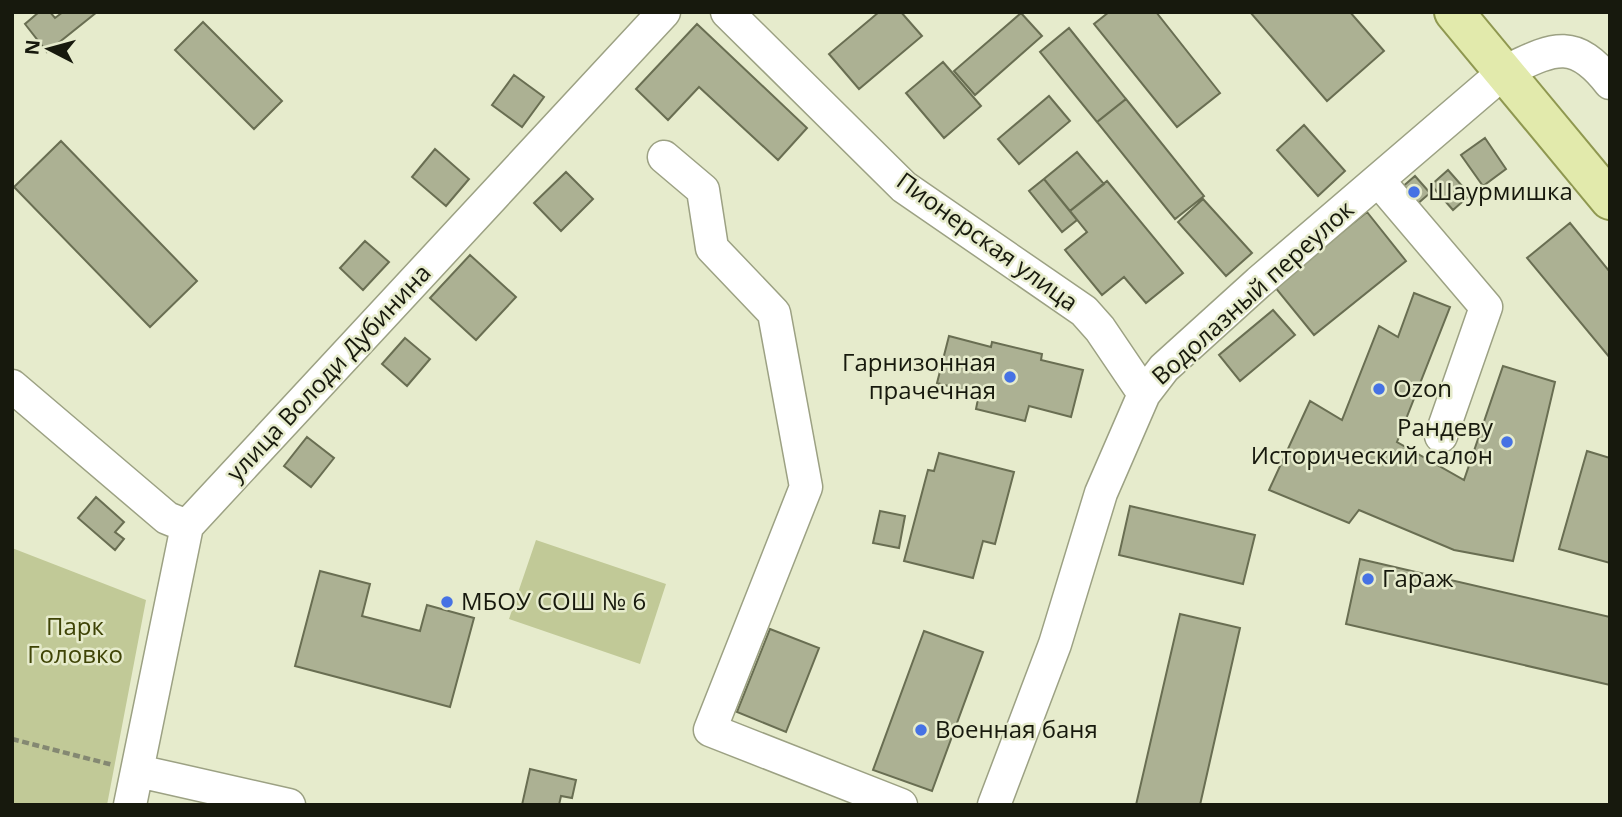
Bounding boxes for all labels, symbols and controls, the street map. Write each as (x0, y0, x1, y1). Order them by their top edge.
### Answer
north arrow (14, 14, 84, 84)
text: N (18, 38, 46, 56)
street label: Пионерская улица (891, 164, 1085, 318)
place label: Шаурмишка (1428, 174, 1573, 207)
marker: Шаурмишка (1406, 184, 1422, 200)
street label: Водолазный переулок (1144, 192, 1360, 391)
street label: улица Володи Дубинина (218, 256, 437, 488)
place label: Гарнизонная прачечная (842, 345, 996, 406)
marker: Гарнизонная прачечная (1002, 369, 1018, 385)
place label: Ozon (1393, 371, 1452, 404)
marker: Ozon (1371, 381, 1387, 397)
place label: Рандеву Исторический салон (1251, 410, 1494, 471)
marker: Рандеву Исторический салон (1499, 434, 1515, 450)
place label: Гараж (1382, 561, 1454, 594)
marker: Гараж (1360, 571, 1376, 587)
place label: МБОУ СОШ № 6 (461, 584, 646, 617)
marker: МБОУ СОШ № 6 (439, 594, 455, 610)
park label: Парк Головко (27, 609, 123, 670)
place label: Военная баня (935, 712, 1098, 745)
marker: Военная баня (913, 722, 929, 738)

